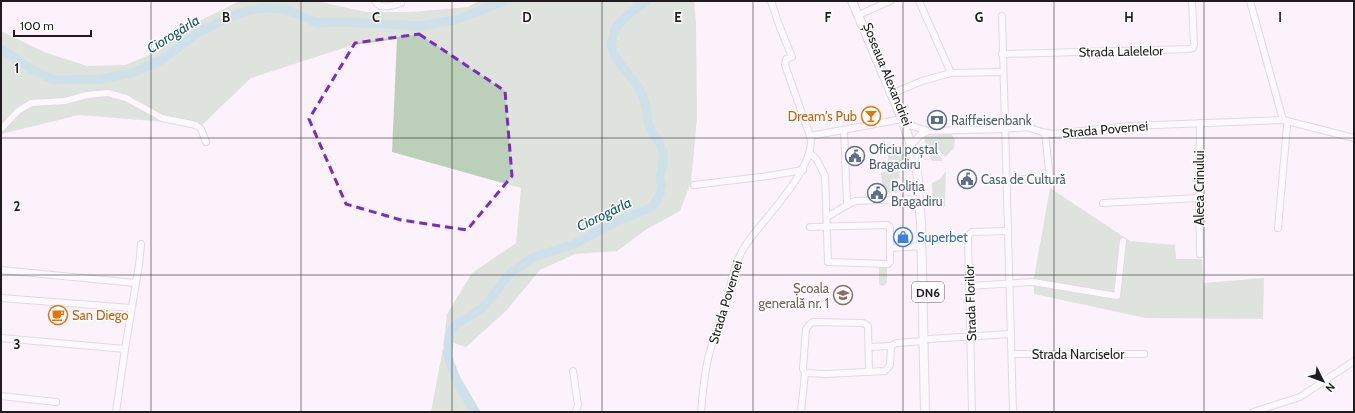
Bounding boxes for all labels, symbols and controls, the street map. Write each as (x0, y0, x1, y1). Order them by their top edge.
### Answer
text: B (222, 9, 230, 25)
text: C (372, 9, 380, 25)
text: D (522, 9, 532, 25)
text: E (674, 9, 682, 25)
text: F (825, 9, 832, 25)
text: G (975, 9, 984, 25)
text: H (1124, 9, 1134, 25)
text: I (1278, 9, 1282, 25)
water label: Ciorogârla (143, 11, 203, 57)
scale bar (14, 12, 91, 38)
text: 100 m (20, 18, 54, 33)
street label: Șoseaua Alexandriei (859, 20, 916, 128)
street label: Strada Lalelelor (1078, 42, 1164, 60)
text: 1 (15, 60, 19, 76)
bar icon: Dream's Pub (860, 105, 882, 127)
place label: Dream's Pub (788, 108, 857, 124)
bank icon: Raiffeisenbank (926, 109, 948, 131)
place label: Raiffeisenbank (951, 112, 1032, 128)
street label: Strada Povernei (1061, 117, 1149, 141)
place label: Oficiu poștal Bragadiru (869, 141, 938, 172)
public building icon: Oficiu poștal Bragadiru (844, 145, 866, 167)
street label: Aleea Crinului (1191, 151, 1207, 225)
public building icon: Casa de Cultură (956, 168, 978, 190)
place label: Casa de Cultură (981, 171, 1066, 187)
place label: Poliția Bragadiru (891, 178, 943, 209)
public building icon: Poliția Bragadiru (866, 182, 888, 204)
water label: Ciorogârla (574, 193, 634, 235)
text: 2 (14, 198, 21, 214)
shop icon: Superbet (892, 226, 914, 248)
place label: Superbet (917, 229, 968, 245)
street label: Strada Povernei (705, 258, 745, 346)
street label: Strada Florilor (961, 264, 979, 342)
place label: Școala generală nr. 1 (759, 280, 830, 311)
road number: DN6 (912, 282, 944, 302)
school or university icon: Școala generală nr. 1 (832, 284, 854, 306)
cafe icon: San Diego (47, 304, 69, 326)
place label: San Diego (72, 307, 128, 323)
text: 3 (13, 336, 21, 352)
street label: Strada Narciselor (1032, 346, 1125, 362)
north arrow (1303, 361, 1343, 401)
text: N (1323, 380, 1338, 395)

